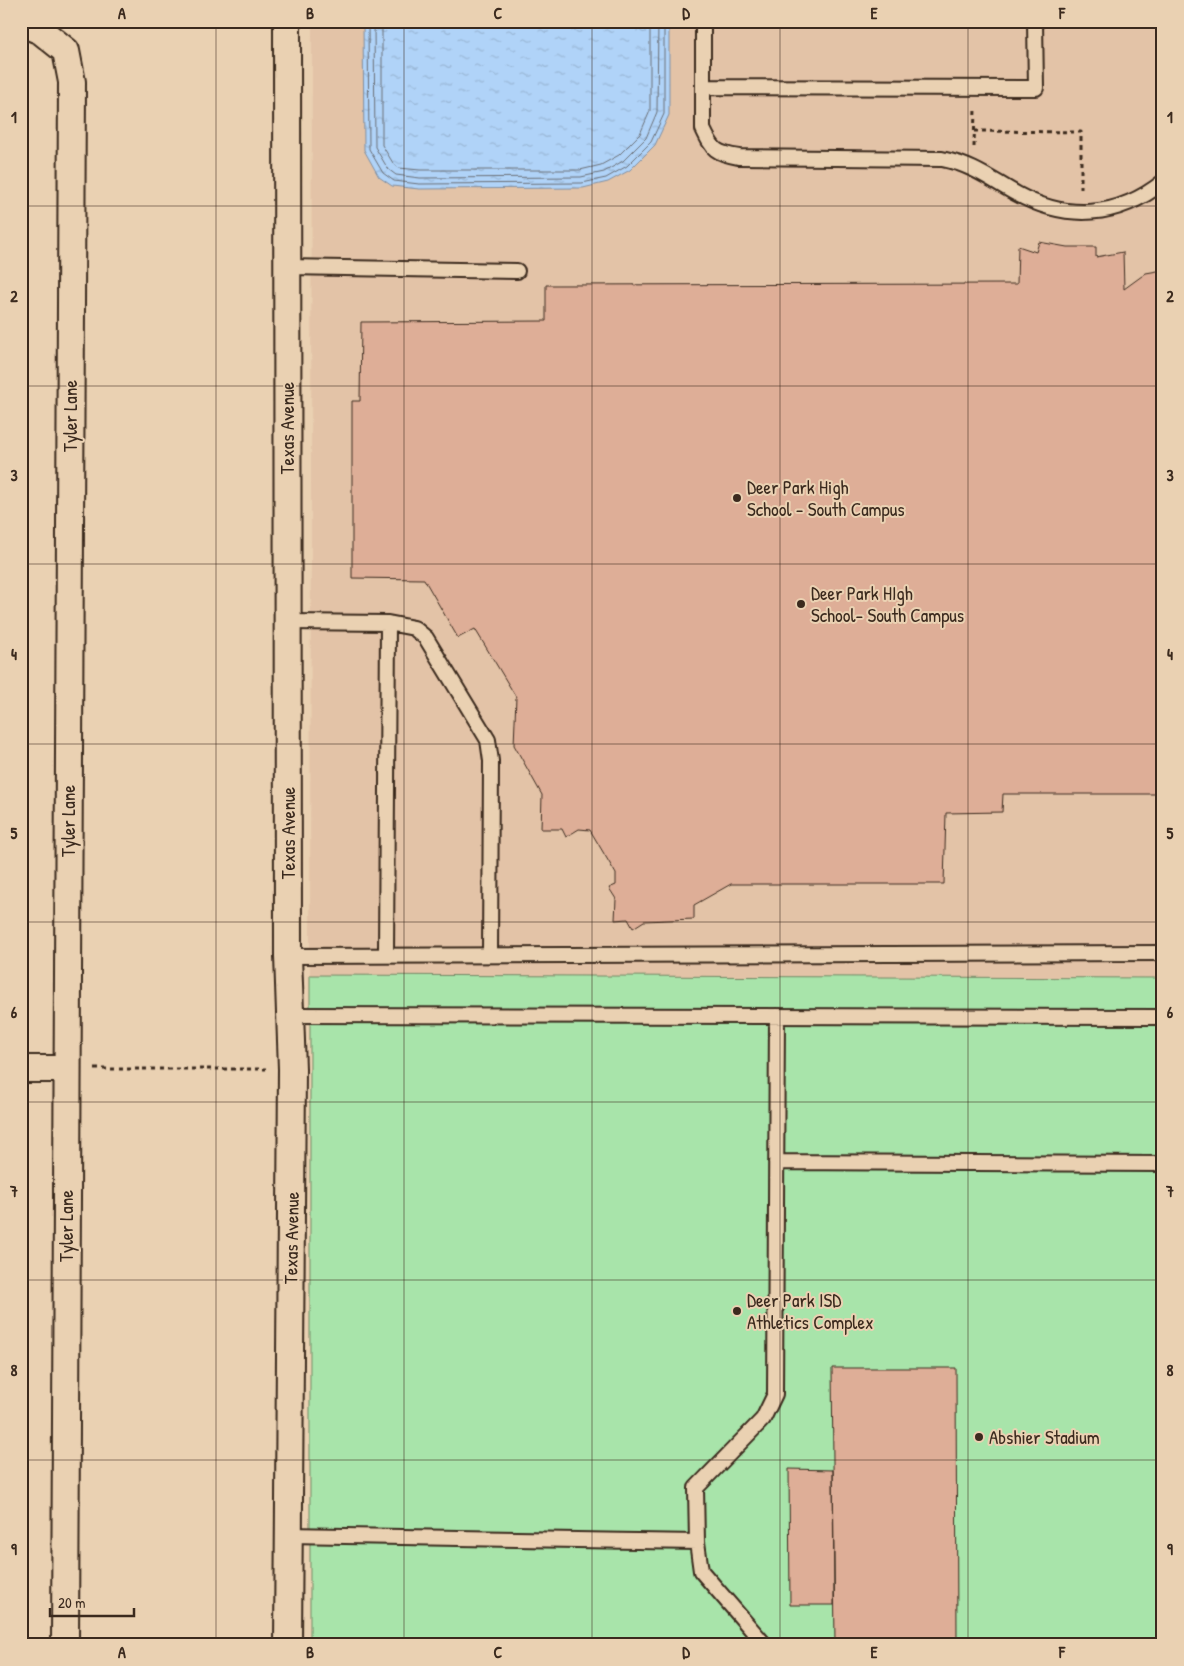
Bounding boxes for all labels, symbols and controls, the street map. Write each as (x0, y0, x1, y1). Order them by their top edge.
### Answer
text: A (118, 2, 126, 24)
text: B (306, 2, 314, 24)
text: C (494, 2, 503, 24)
text: D (682, 2, 690, 24)
text: E (870, 2, 878, 24)
text: F (1058, 2, 1066, 24)
text: 1 (11, 106, 17, 128)
text: 1 (1167, 106, 1173, 128)
text: 2 (10, 285, 18, 307)
text: 2 (1166, 285, 1174, 307)
street label: Tyler Lane (57, 380, 83, 452)
street label: Texas Avenue (274, 381, 300, 474)
text: 3 (10, 464, 18, 486)
text: 3 (1166, 464, 1174, 486)
place label: Deer Park High School - South Campus (747, 474, 905, 522)
marker: Deer Park High School - South Campus (731, 492, 743, 504)
place label: Deer Park HIgh School- South Campus (811, 580, 964, 628)
marker: Deer Park HIgh School- South Campus (795, 598, 807, 610)
text: 4 (11, 643, 17, 665)
text: 4 (1167, 643, 1173, 665)
street label: Tyler Lane (55, 785, 81, 857)
street label: Texas Avenue (275, 786, 301, 879)
text: 5 (11, 822, 18, 844)
text: 5 (1167, 822, 1174, 844)
text: 6 (11, 1001, 18, 1023)
text: 6 (1167, 1001, 1174, 1023)
text: 7 (9, 1180, 18, 1202)
text: 7 (1165, 1180, 1174, 1202)
street label: Tyler Lane (53, 1190, 79, 1262)
street label: Texas Avenue (277, 1191, 305, 1284)
place label: Deer Park ISD Athletics Complex (747, 1287, 874, 1335)
marker: Deer Park ISD Athletics Complex (731, 1305, 743, 1317)
text: 8 (11, 1359, 18, 1381)
text: 8 (1167, 1359, 1174, 1381)
place label: Abshier Stadium (989, 1424, 1100, 1450)
marker: Abshier Stadium (973, 1431, 985, 1443)
text: 9 (11, 1538, 17, 1560)
text: 9 (1167, 1538, 1173, 1560)
scale bar (50, 1586, 134, 1618)
text: 20 m (58, 1592, 85, 1613)
text: A (118, 1641, 126, 1663)
text: B (306, 1641, 314, 1663)
text: C (494, 1641, 503, 1663)
text: D (682, 1641, 690, 1663)
text: E (870, 1641, 878, 1663)
text: F (1058, 1641, 1066, 1663)

